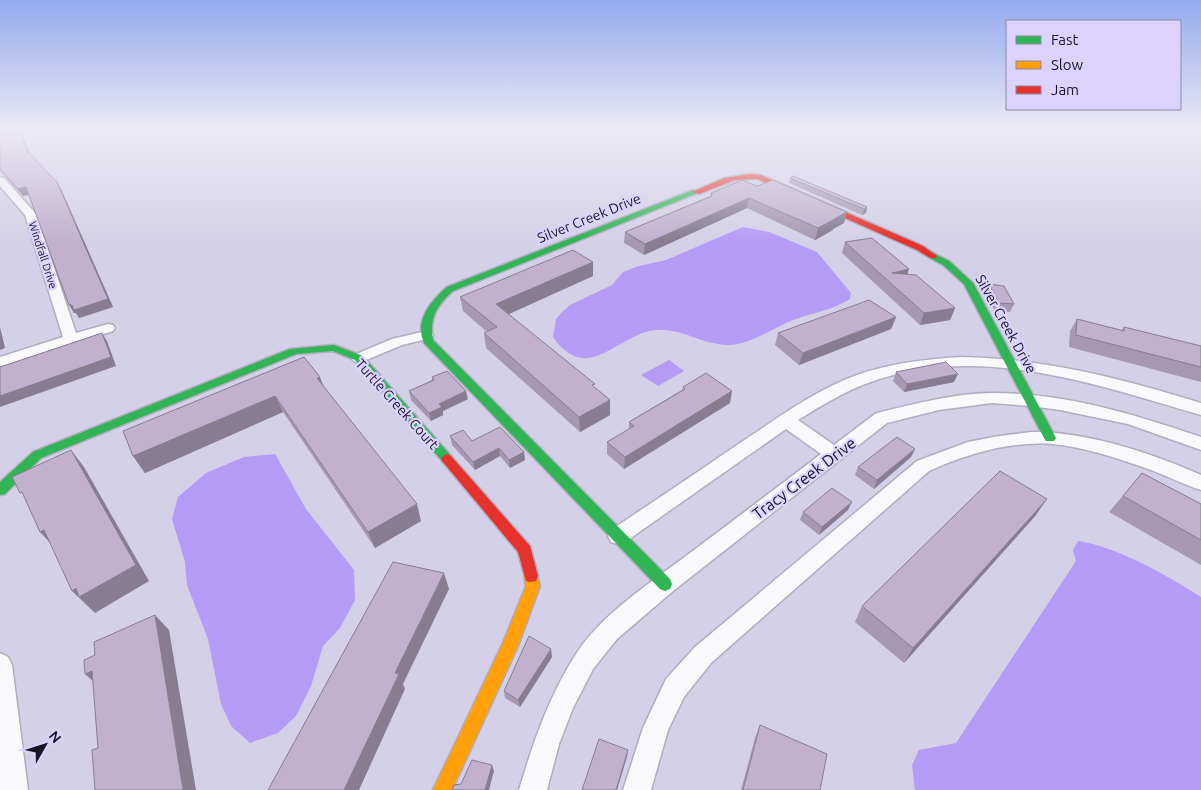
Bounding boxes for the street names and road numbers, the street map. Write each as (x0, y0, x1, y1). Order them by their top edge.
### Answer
street label: Silver Creek Drive (535, 190, 643, 246)
street label: Windfall Drive (26, 220, 60, 290)
street label: Silver Creek Drive (972, 272, 1040, 376)
street label: Turtle Creek Court (352, 356, 442, 453)
street label: Tracy Creek Drive (749, 433, 859, 523)

